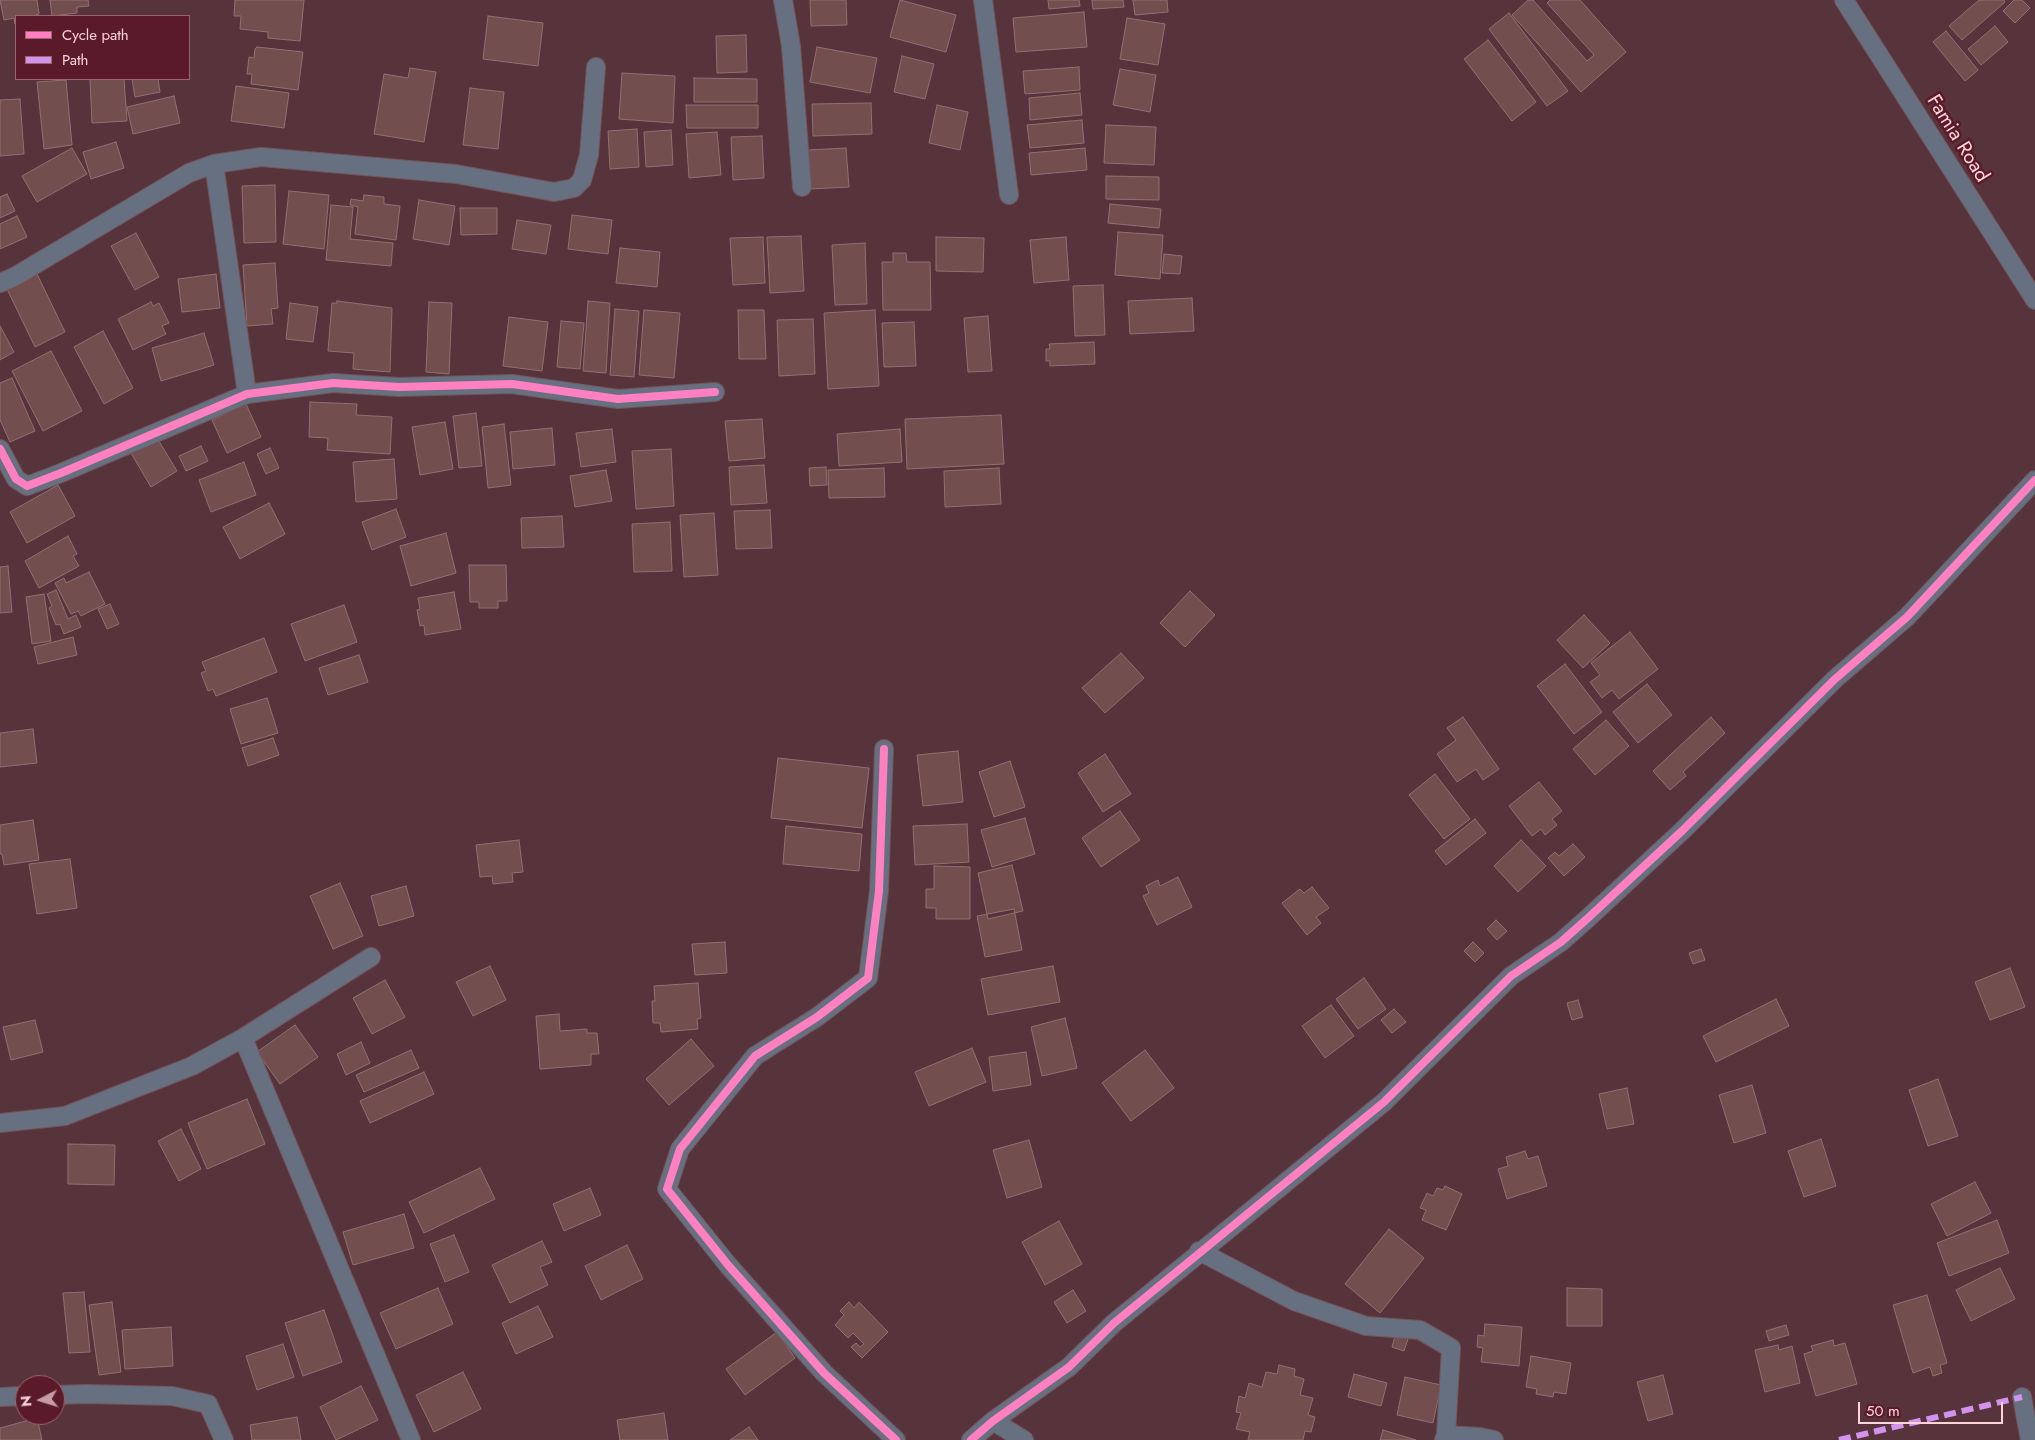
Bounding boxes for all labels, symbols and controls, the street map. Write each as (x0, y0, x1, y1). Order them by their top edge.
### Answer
legend (15, 15, 190, 80)
text: Cycle path (62, 24, 129, 46)
text: Path (62, 49, 88, 71)
street label: Famia Road (1921, 91, 1993, 187)
north arrow (15, 1375, 65, 1425)
scale bar (1860, 1392, 2005, 1424)
text: N (16, 1395, 37, 1408)
text: 50 m (1866, 1400, 1900, 1422)

